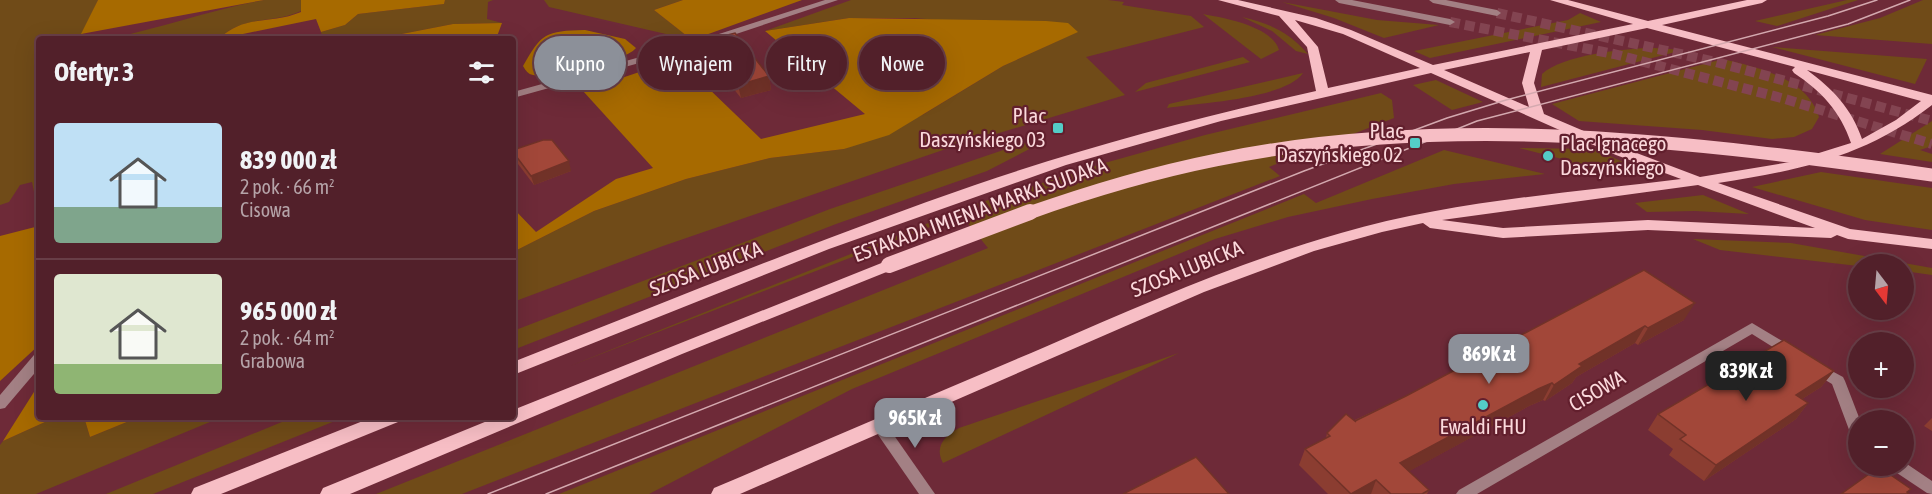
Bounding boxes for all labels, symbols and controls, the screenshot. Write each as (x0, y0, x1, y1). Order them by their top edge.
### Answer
chip: Kupno (534, 36, 626, 90)
chip: Wynajem (638, 36, 754, 90)
chip: Filtry (766, 36, 847, 90)
chip: Nowe (859, 36, 945, 90)
icon: filters (465, 56, 498, 89)
text: Oferty: 3 (54, 57, 134, 87)
place label: Plac Daszyńskiego 03 (919, 103, 1046, 151)
place label: Plac Daszyńskiego 02 (1276, 118, 1403, 166)
marker: Plac Daszyńskiego 03 (1051, 121, 1065, 135)
place label: Plac Ignacego Daszyńskiego (1560, 131, 1666, 179)
marker: Plac Daszyńskiego 02 (1408, 136, 1422, 150)
text: 839 000 zł (240, 145, 337, 175)
icon: home (102, 147, 174, 219)
marker: Plac Ignacego Daszyńskiego (1541, 149, 1555, 163)
street label: ESTAKADA IMIENIA MARKA SUDAKA (849, 152, 1111, 266)
text: 2 pok. · 66 m² (240, 175, 335, 198)
text: Cisowa (240, 198, 291, 221)
street label: SZOSA LUBICKA (646, 235, 766, 300)
street label: SZOSA LUBICKA (1127, 235, 1247, 301)
north arrow (1848, 254, 1914, 320)
map controls (1848, 254, 1914, 476)
text: 965 000 zł (240, 296, 337, 326)
icon: home (102, 298, 174, 370)
text: 2 pok. · 64 m² (240, 326, 335, 349)
button: + (1848, 332, 1914, 398)
pin: 869K zł (1434, 334, 1544, 385)
text: 869K zł (1462, 342, 1516, 365)
text: Grabowa (240, 349, 305, 372)
pin: 839K zł (1691, 351, 1801, 402)
text: 839K zł (1719, 359, 1773, 382)
street label: CISOWA (1564, 364, 1629, 416)
pin: 965K zł (860, 398, 970, 449)
marker: Ewaldi FHU (1476, 398, 1490, 412)
text: 965K zł (888, 406, 942, 429)
button: − (1848, 410, 1914, 476)
place label: Ewaldi FHU (1439, 414, 1527, 438)

